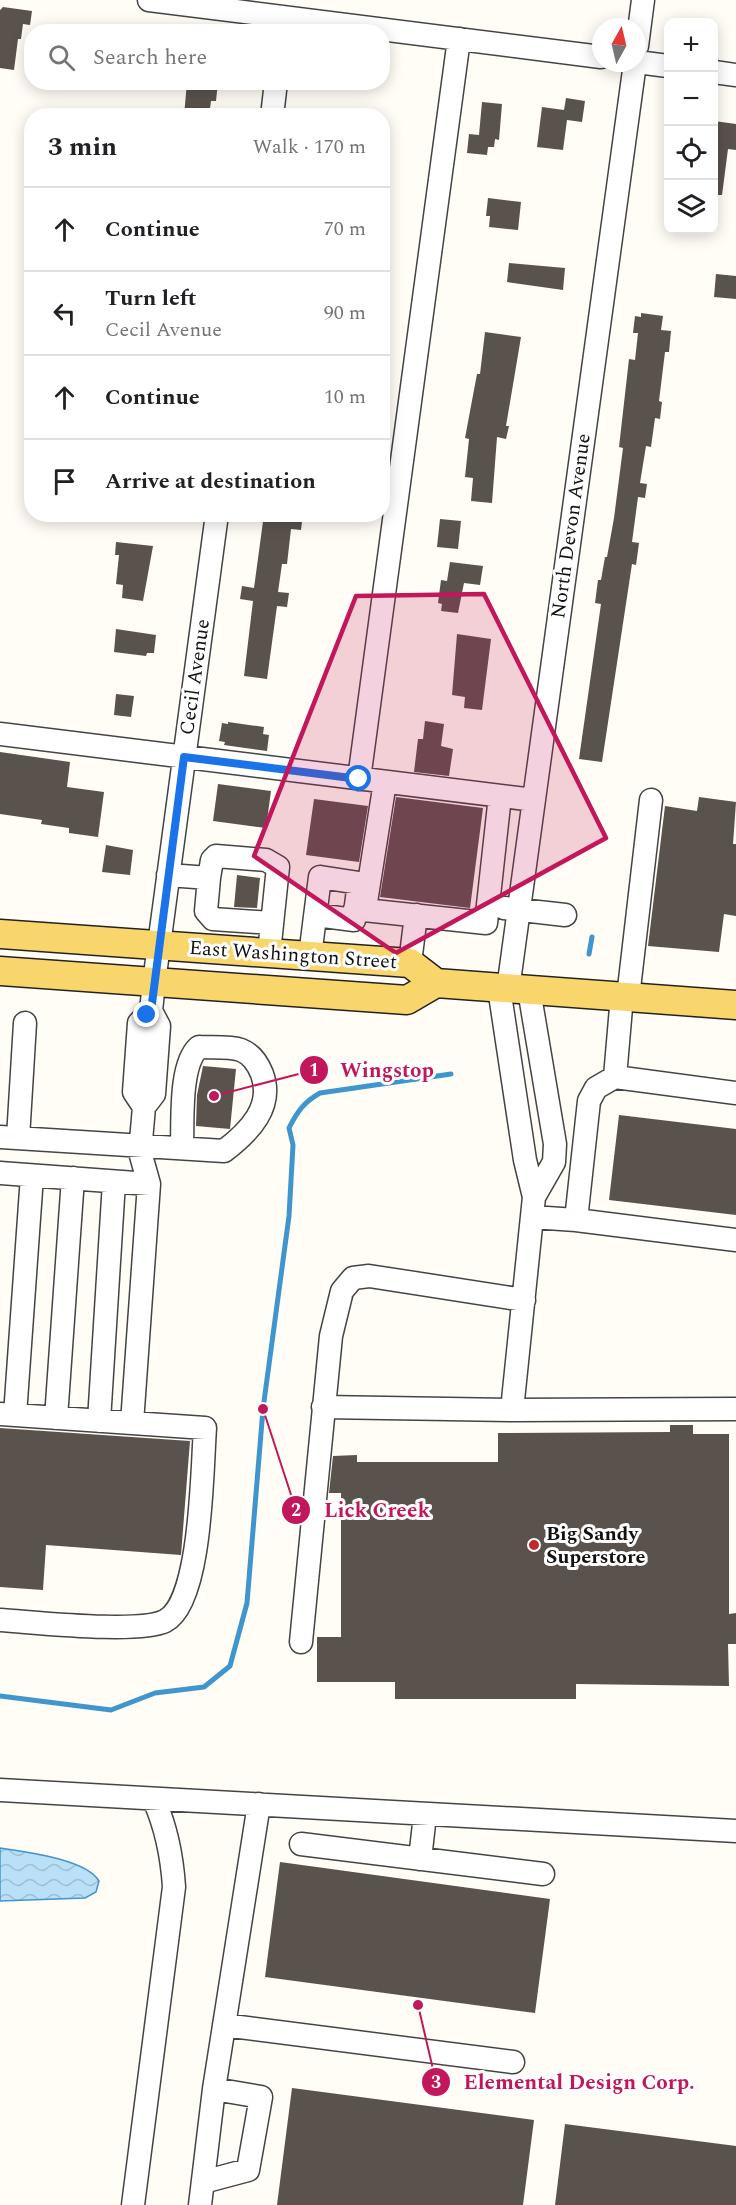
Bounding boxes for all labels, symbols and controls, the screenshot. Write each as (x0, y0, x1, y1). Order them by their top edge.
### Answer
north arrow (592, 18, 646, 72)
map controls (664, 18, 718, 234)
button: + (664, 18, 718, 72)
search box (24, 24, 390, 90)
icon: search (45, 41, 78, 74)
text: Search here (93, 41, 207, 74)
button: − (664, 72, 718, 126)
button: locate (664, 126, 718, 180)
text: 3 min (48, 127, 117, 167)
text: Walk · 170 m (253, 132, 366, 162)
button: layers (664, 180, 718, 234)
icon: ahead (48, 213, 81, 246)
text: Continue (105, 213, 200, 246)
text: 70 m (324, 214, 366, 244)
text: Turn left (105, 282, 197, 315)
icon: left (48, 297, 81, 330)
text: 90 m (324, 298, 366, 328)
text: Cecil Avenue (105, 315, 222, 345)
icon: ahead (48, 381, 81, 414)
text: Continue (105, 381, 200, 414)
text: 10 m (324, 382, 366, 412)
street label: North Devon Avenue (543, 431, 599, 621)
icon: arrive (48, 465, 81, 498)
text: Arrive at destination (105, 465, 316, 498)
street label: Cecil Avenue (172, 617, 218, 737)
route start (345, 765, 371, 791)
street label: East Washington Street (188, 933, 398, 977)
route end (133, 1001, 159, 1027)
callout: Wingstop (299, 1051, 446, 1090)
text: Wingstop (340, 1055, 434, 1087)
text: 1 (309, 1057, 319, 1084)
callout: Lick Creek (281, 1490, 442, 1529)
text: Lick Creek (324, 1495, 430, 1527)
text: 2 (291, 1497, 301, 1524)
place label: Big Sandy Superstore (546, 1519, 645, 1572)
marker: Big Sandy Superstore (527, 1538, 541, 1552)
callout: Elemental Design Corp. (421, 2062, 706, 2101)
text: Elemental Design Corp. (463, 2067, 695, 2099)
text: 3 (431, 2069, 441, 2096)

